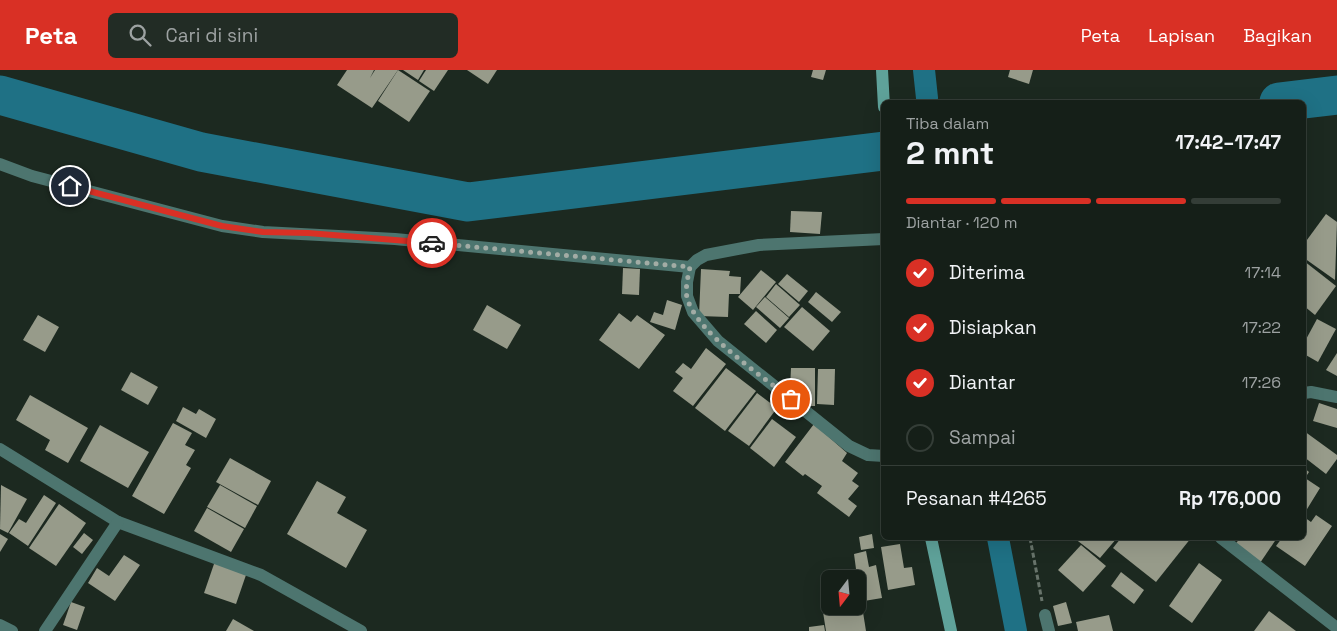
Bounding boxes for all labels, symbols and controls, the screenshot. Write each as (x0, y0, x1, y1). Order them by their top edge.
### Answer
search box (108, 13, 458, 58)
text: Peta (25, 20, 78, 51)
icon: search (126, 21, 154, 49)
text: Cari di sini (166, 23, 258, 48)
text: Peta (1081, 24, 1120, 47)
text: Lapisan (1148, 24, 1215, 47)
text: Bagikan (1243, 24, 1312, 47)
text: Tiba dalam (906, 113, 989, 134)
text: 17:42–17:47 (1175, 130, 1281, 155)
text: 2 mnt (906, 133, 994, 173)
pin (49, 165, 91, 207)
icon: home (56, 172, 84, 200)
text: Diantar · 120 m (906, 212, 1018, 233)
courier (407, 218, 457, 268)
icon: car (418, 229, 446, 257)
icon: check (906, 259, 934, 287)
text: Diterima (949, 260, 1025, 285)
text: 17:14 (1245, 262, 1281, 283)
icon: check (906, 314, 934, 342)
text: Disiapkan (949, 315, 1037, 340)
text: 17:22 (1242, 317, 1281, 338)
icon: check (906, 369, 934, 397)
text: Diantar (949, 370, 1015, 395)
text: 17:26 (1242, 372, 1281, 393)
pin (770, 378, 812, 420)
icon: bag (777, 385, 805, 413)
text: Sampai (949, 425, 1016, 450)
text: Pesanan #4265 (906, 486, 1047, 511)
text: Rp 176,000 (1179, 486, 1281, 511)
north arrow (821, 570, 866, 615)
map controls (821, 570, 866, 615)

